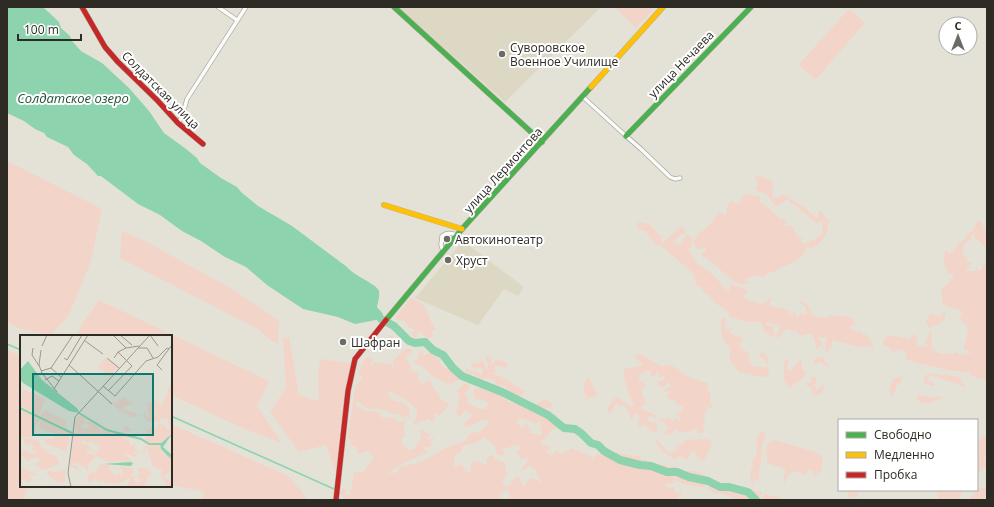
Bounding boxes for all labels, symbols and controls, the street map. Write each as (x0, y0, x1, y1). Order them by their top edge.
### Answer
scale bar (18, 16, 81, 42)
north arrow (938, 16, 978, 56)
text: С (954, 18, 962, 33)
text: 100 m (24, 21, 59, 38)
street label: улица Нечаева (644, 27, 718, 101)
place label: Суворовское Военное Училище (510, 39, 619, 70)
street label: Солдатская улица (118, 47, 204, 133)
marker: Суворовское Военное Училище (497, 49, 507, 59)
water label: Солдатское озеро (17, 89, 129, 107)
street label: улица Лермонтова (460, 123, 546, 217)
place label: Автокинотеатр (455, 231, 543, 248)
marker: Автокинотеатр (442, 234, 452, 244)
place label: Хруст (456, 252, 488, 269)
marker: Хруст (443, 255, 453, 265)
place label: Шафран (351, 334, 400, 351)
inset map (20, 335, 172, 487)
marker: Шафран (338, 337, 348, 347)
legend (838, 419, 978, 491)
text: Свободно (874, 426, 932, 443)
text: Медленно (874, 446, 934, 463)
text: Пробка (874, 466, 917, 483)

